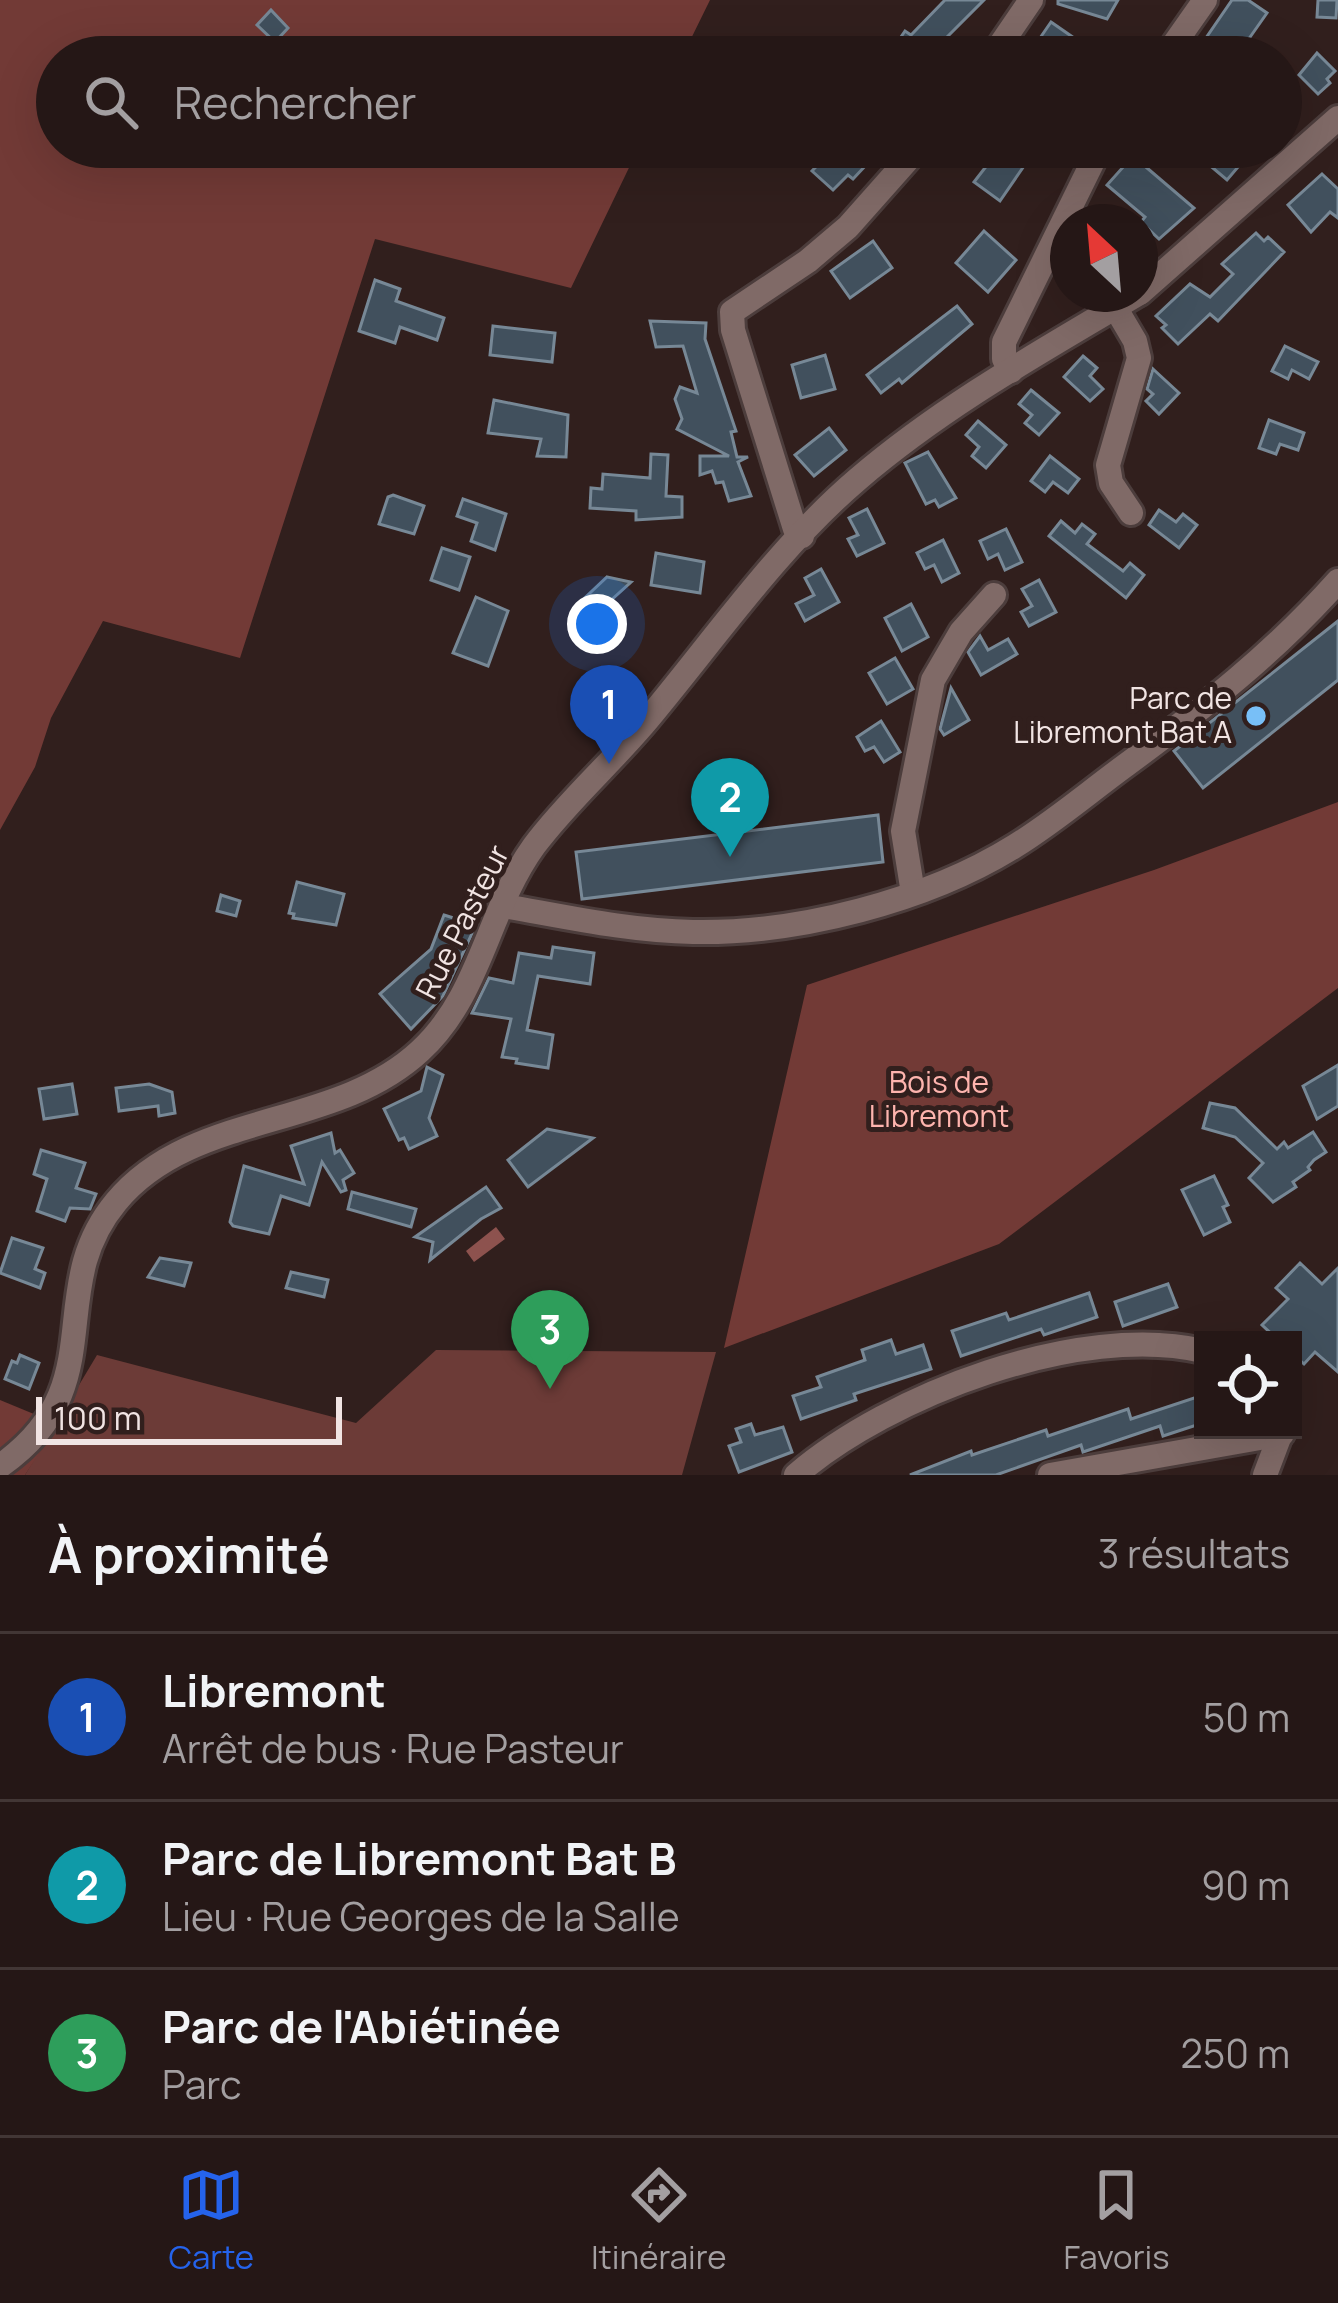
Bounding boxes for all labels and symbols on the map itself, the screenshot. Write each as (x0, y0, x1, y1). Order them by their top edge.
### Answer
north arrow (1050, 204, 1158, 312)
your location (567, 594, 627, 654)
pin: 1 (570, 665, 648, 764)
place label: Parc de Libremont Bat A (1013, 677, 1232, 752)
marker: Parc de Libremont Bat A (1243, 703, 1269, 729)
pin: 2 (691, 758, 769, 857)
street label: Rue Pasteur (405, 837, 518, 1005)
park label: Bois de Libremont (869, 1061, 1009, 1136)
pin: 3 (511, 1290, 589, 1389)
scale bar (36, 1391, 342, 1444)

